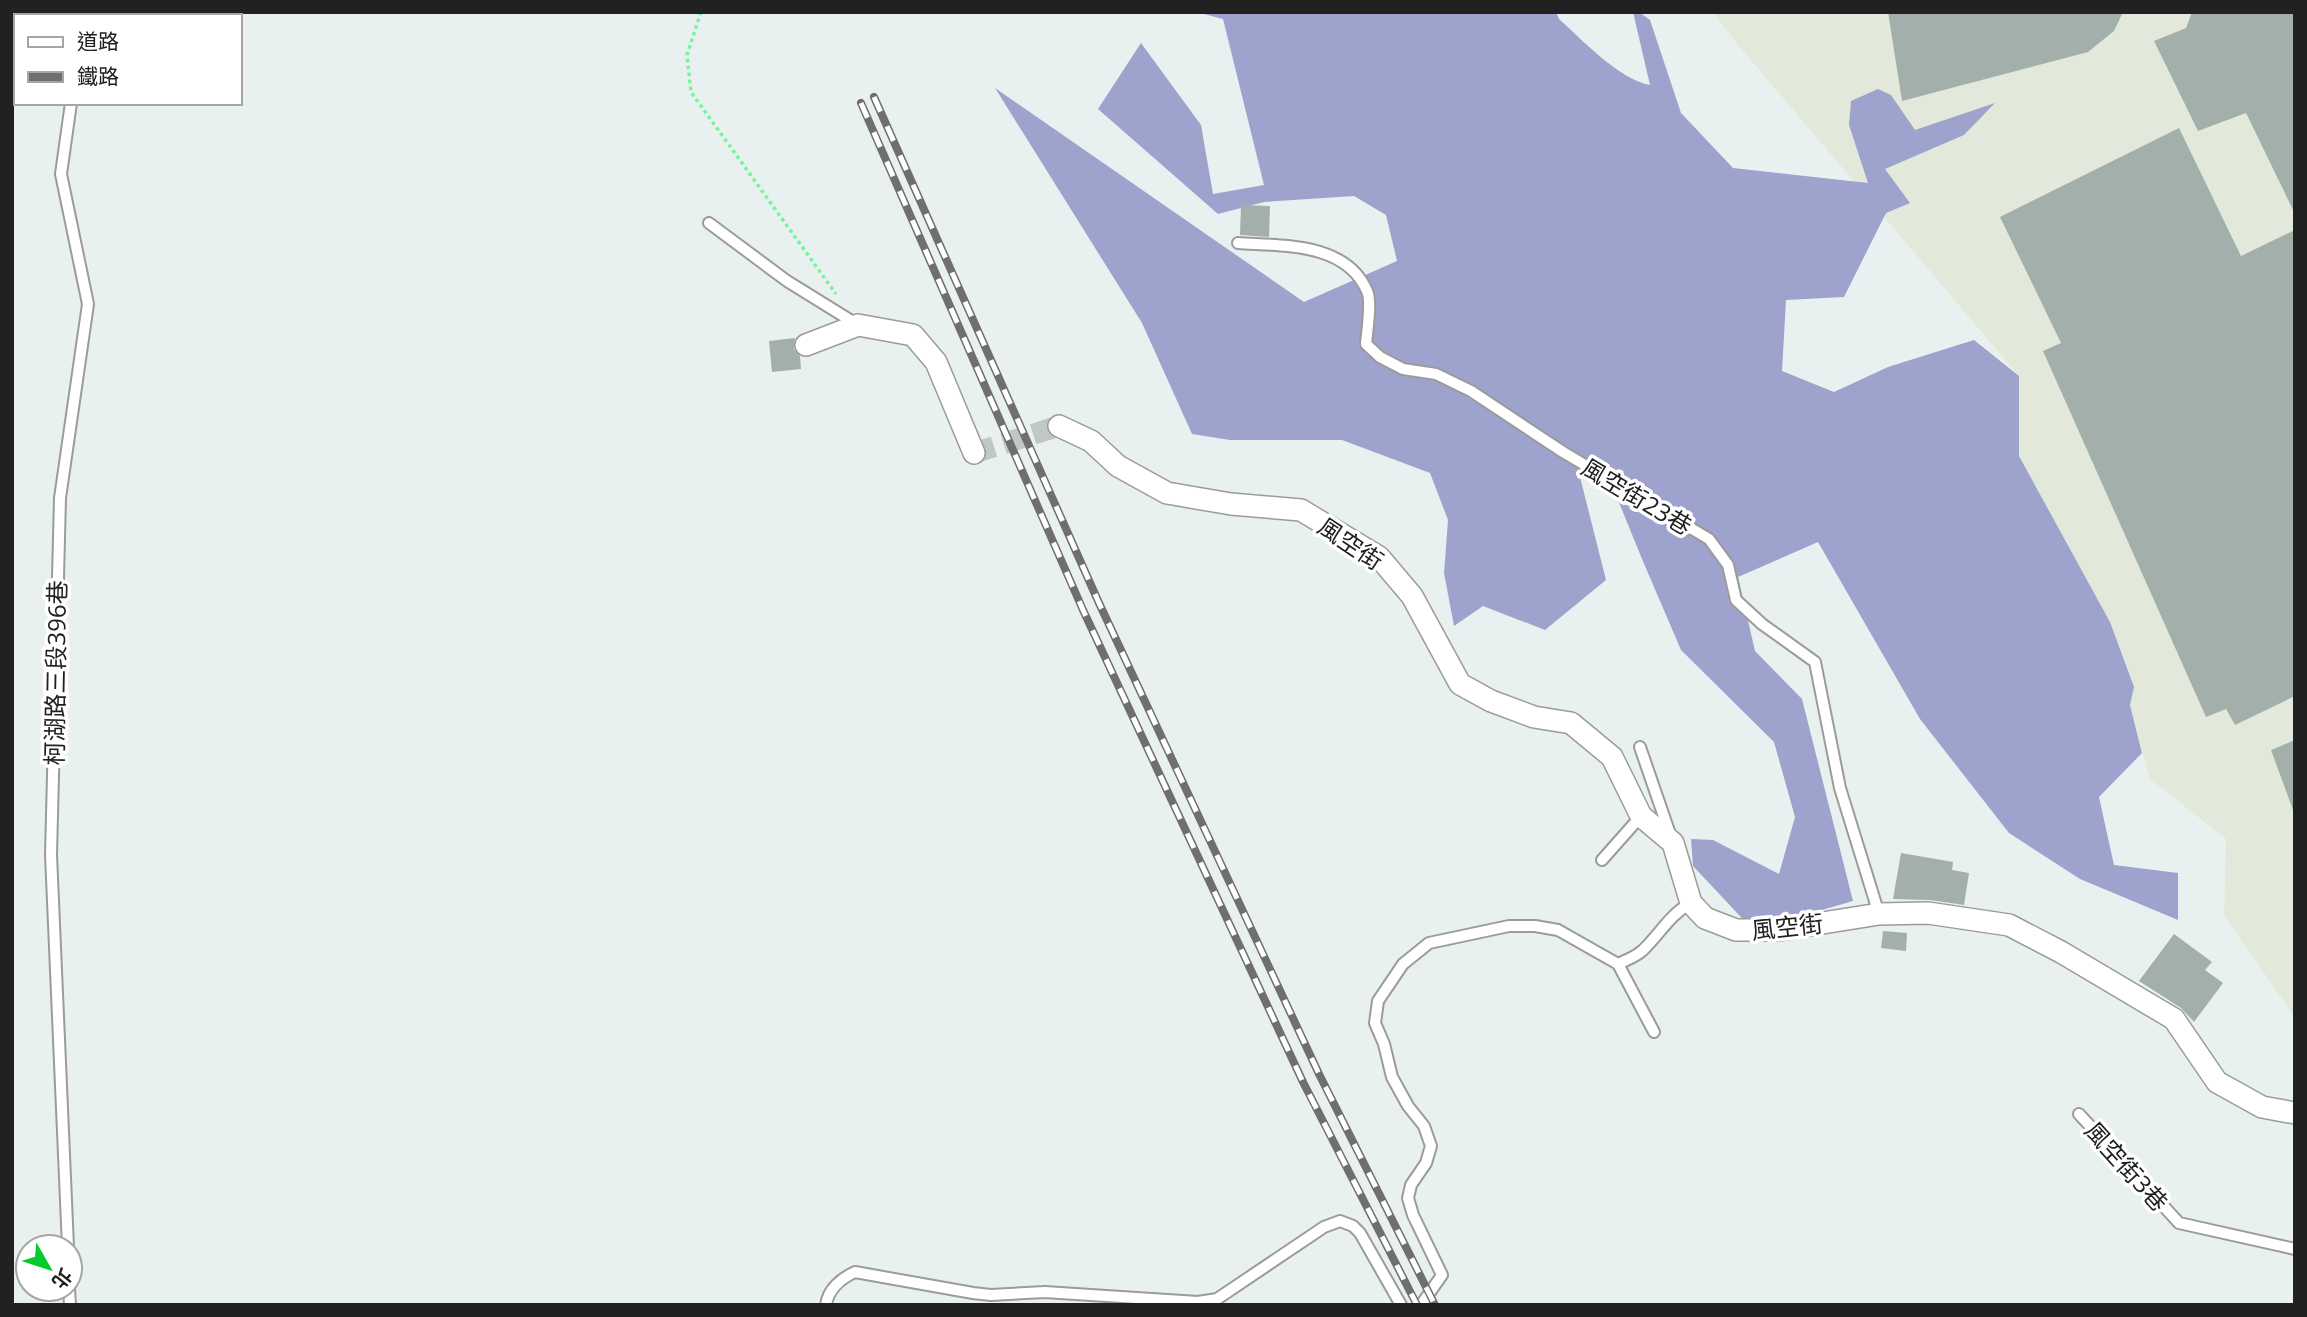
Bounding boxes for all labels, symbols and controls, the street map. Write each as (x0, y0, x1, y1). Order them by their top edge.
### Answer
legend (14, 14, 242, 105)
text: 道路 (77, 27, 119, 55)
text: 鐵路 (77, 62, 119, 90)
street label: 風空街23巷 (1576, 450, 1698, 542)
street label: 風空街 (1312, 509, 1390, 577)
street label: 柯湖路三段396巷 (37, 580, 73, 766)
street label: 風空街 (1749, 906, 1825, 946)
street label: 風空街3巷 (2078, 1114, 2176, 1218)
north arrow (14, 1233, 84, 1303)
text: 北 (46, 1263, 78, 1294)

